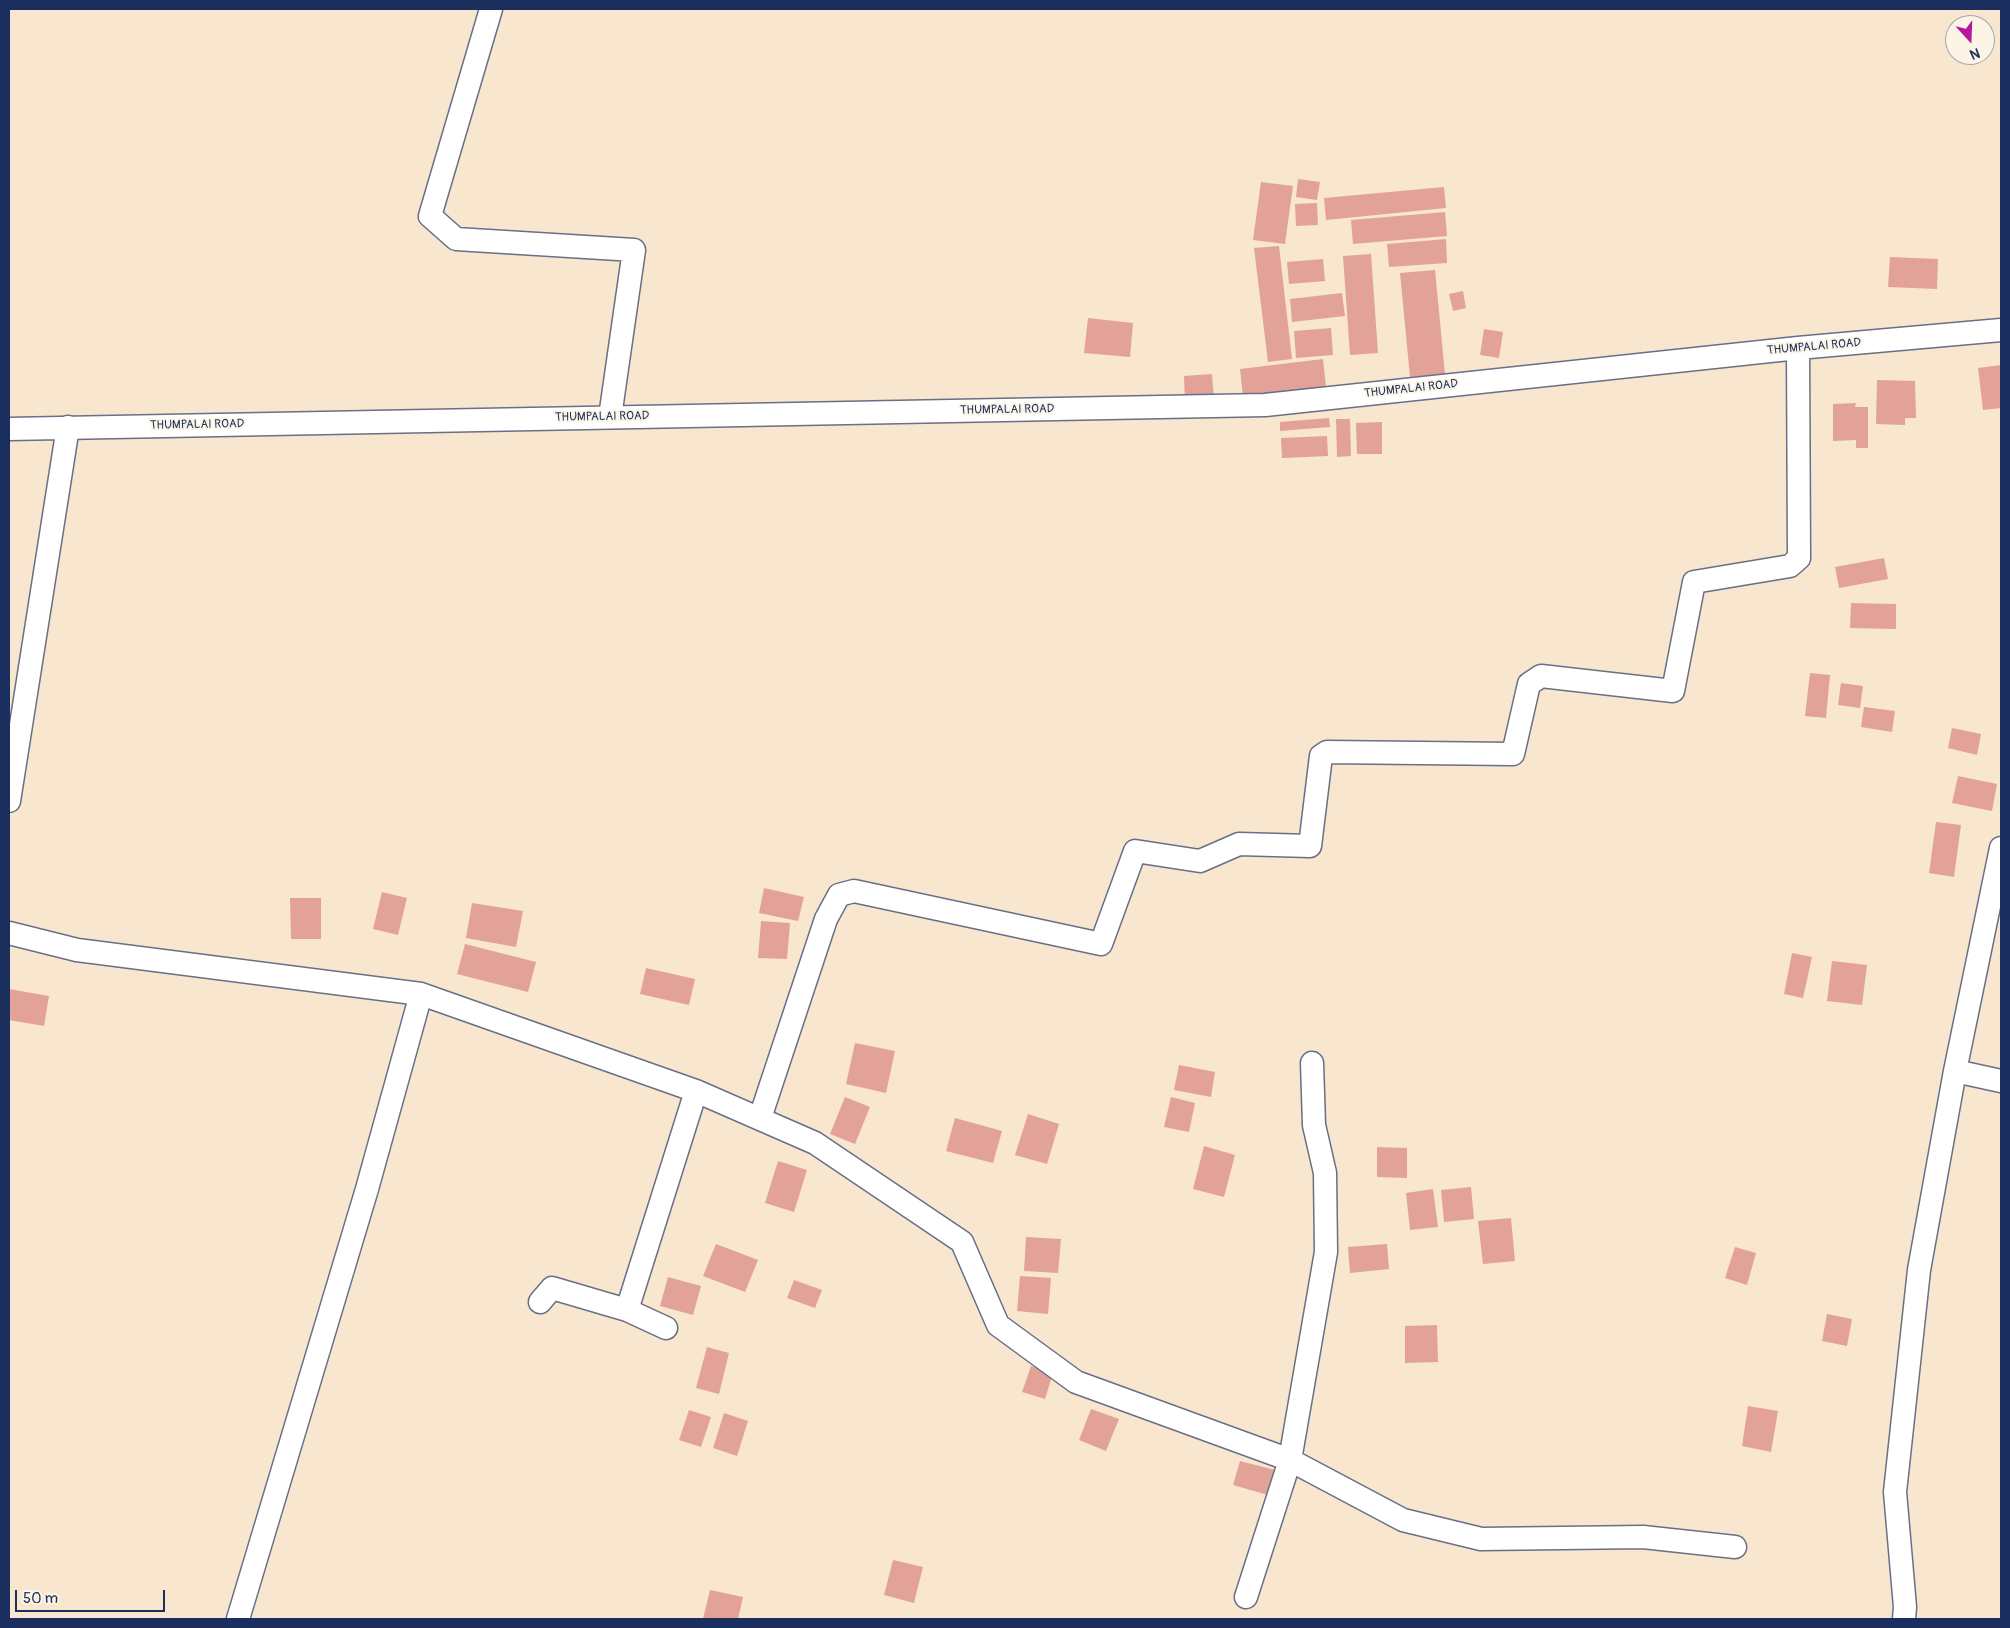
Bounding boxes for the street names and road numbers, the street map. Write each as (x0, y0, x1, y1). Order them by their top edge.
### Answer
street label: THUMPALAI ROAD (1766, 336, 1862, 358)
street label: THUMPALAI ROAD (1363, 377, 1459, 401)
street label: THUMPALAI ROAD (960, 402, 1054, 418)
street label: THUMPALAI ROAD (555, 409, 649, 425)
street label: THUMPALAI ROAD (150, 417, 244, 433)

